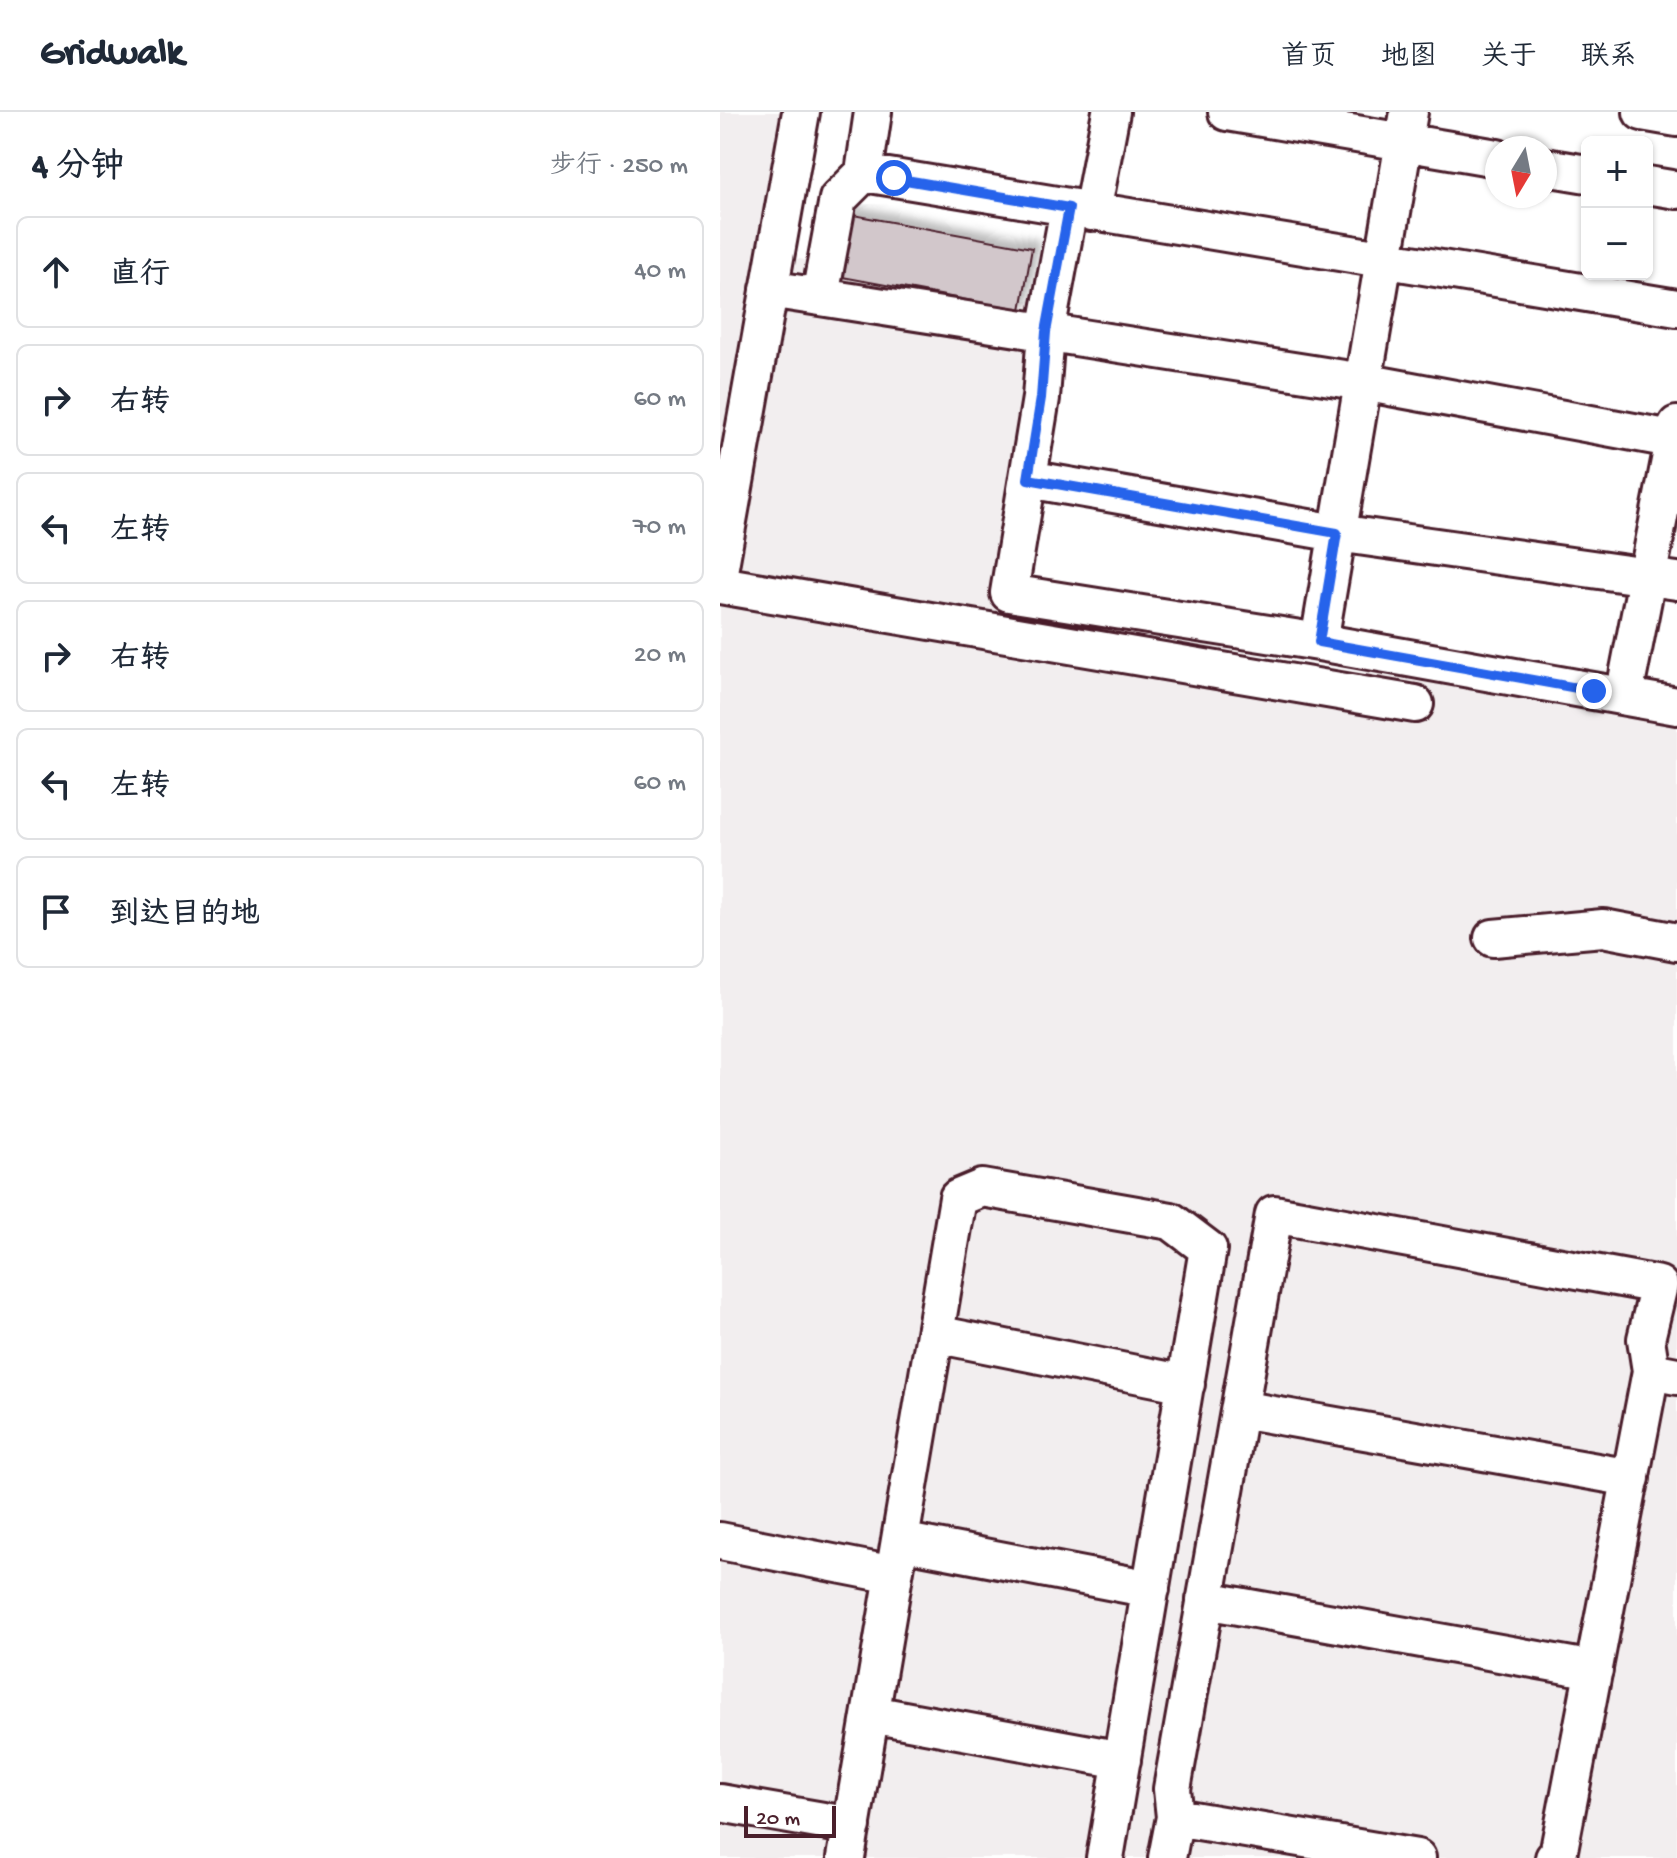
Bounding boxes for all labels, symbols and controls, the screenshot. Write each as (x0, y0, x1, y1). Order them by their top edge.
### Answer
text: Gridwalk (40, 33, 184, 77)
text: 首页 (1281, 42, 1337, 75)
text: 地图 (1381, 42, 1437, 75)
text: 关于 (1481, 42, 1537, 75)
text: 联系 (1581, 42, 1637, 75)
north arrow (1485, 136, 1557, 208)
map controls (1581, 136, 1653, 280)
button: + (1581, 136, 1653, 208)
text: 4 分钟 (32, 149, 124, 189)
text: 步行 · 250 m (550, 152, 688, 183)
route start (876, 160, 912, 196)
button: − (1581, 208, 1653, 280)
icon: ahead (34, 250, 78, 294)
text: 40 m (634, 257, 686, 288)
text: 直行 (110, 259, 170, 294)
icon: right (34, 378, 78, 422)
text: 60 m (633, 385, 686, 416)
text: 右转 (110, 387, 170, 422)
icon: left (34, 506, 78, 550)
text: 70 m (633, 513, 686, 544)
text: 左转 (110, 515, 170, 550)
icon: right (34, 634, 78, 678)
text: 20 m (634, 641, 686, 672)
text: 右转 (110, 643, 170, 678)
route end (1576, 673, 1612, 709)
icon: left (34, 762, 78, 806)
text: 60 m (633, 769, 686, 800)
text: 左转 (110, 771, 170, 806)
icon: arrive (34, 890, 78, 934)
text: 到达目的地 (110, 899, 260, 934)
scale bar (744, 1802, 836, 1838)
text: 20 m (756, 1807, 800, 1833)

